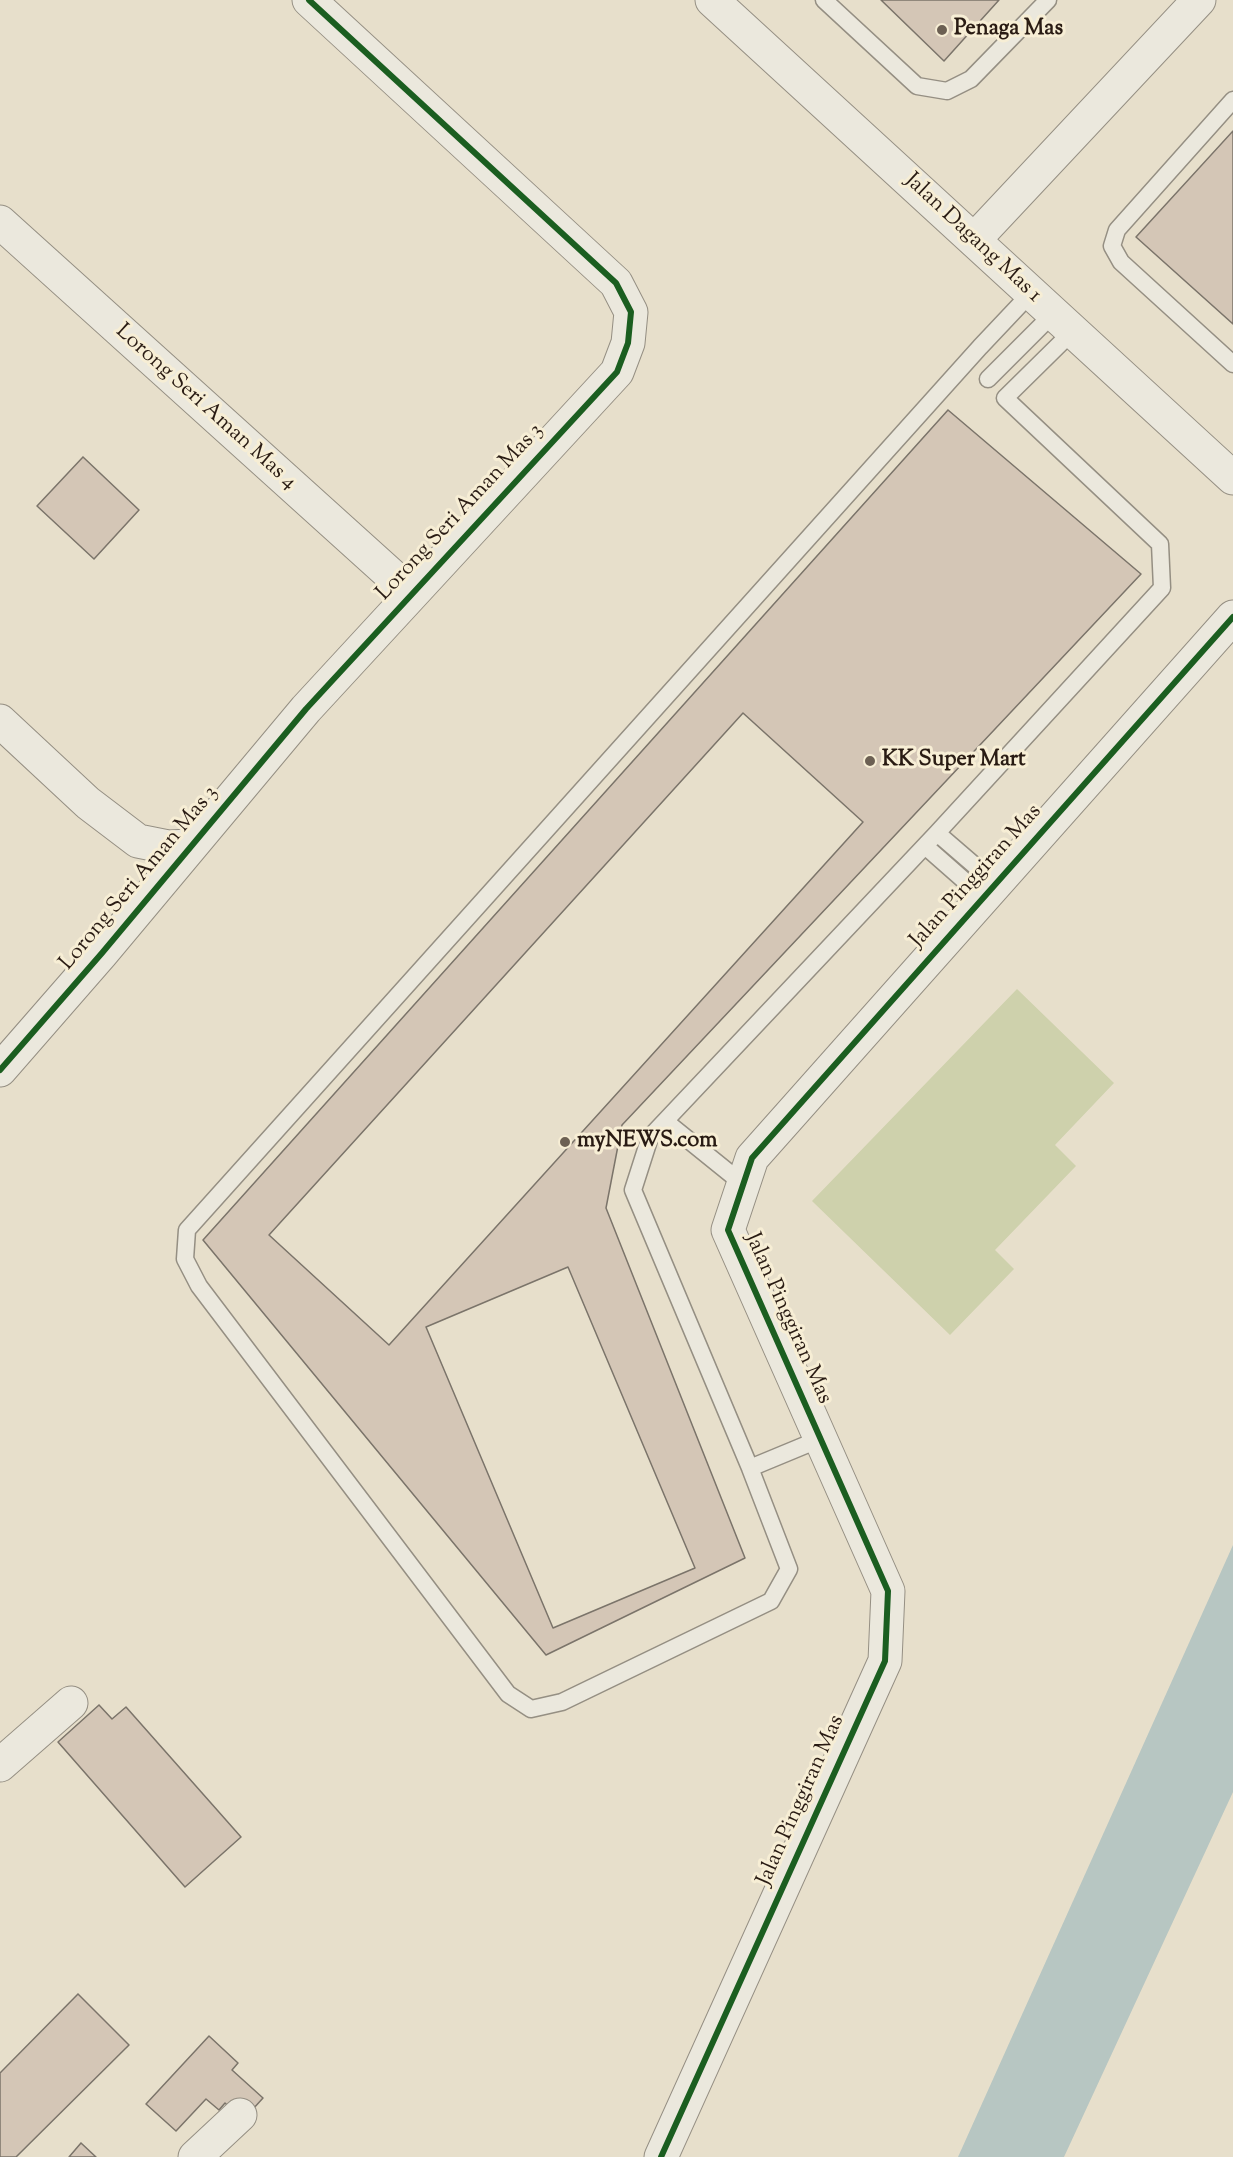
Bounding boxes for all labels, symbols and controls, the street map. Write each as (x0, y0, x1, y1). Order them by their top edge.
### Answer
place label: Penaga Mas (954, 17, 1063, 43)
marker: Penaga Mas (935, 23, 949, 37)
street label: Jalan Dagang Mas 1 (898, 169, 1046, 309)
street label: Lorong Seri Aman Mas 4 (109, 320, 301, 496)
street label: Lorong Seri Aman Mas 3 (372, 419, 550, 607)
place label: KK Super Mart (882, 748, 1026, 774)
marker: KK Super Mart (863, 754, 877, 768)
street label: Lorong Seri Aman Mas 3 (55, 781, 225, 977)
street label: Jalan Pinggiran Mas (906, 800, 1048, 954)
place label: myNEWS.com (577, 1129, 718, 1155)
marker: myNEWS.com (558, 1135, 572, 1149)
street label: Jalan Pinggiran Mas (737, 1229, 837, 1409)
street label: Jalan Pinggiran Mas (752, 1711, 852, 1891)

